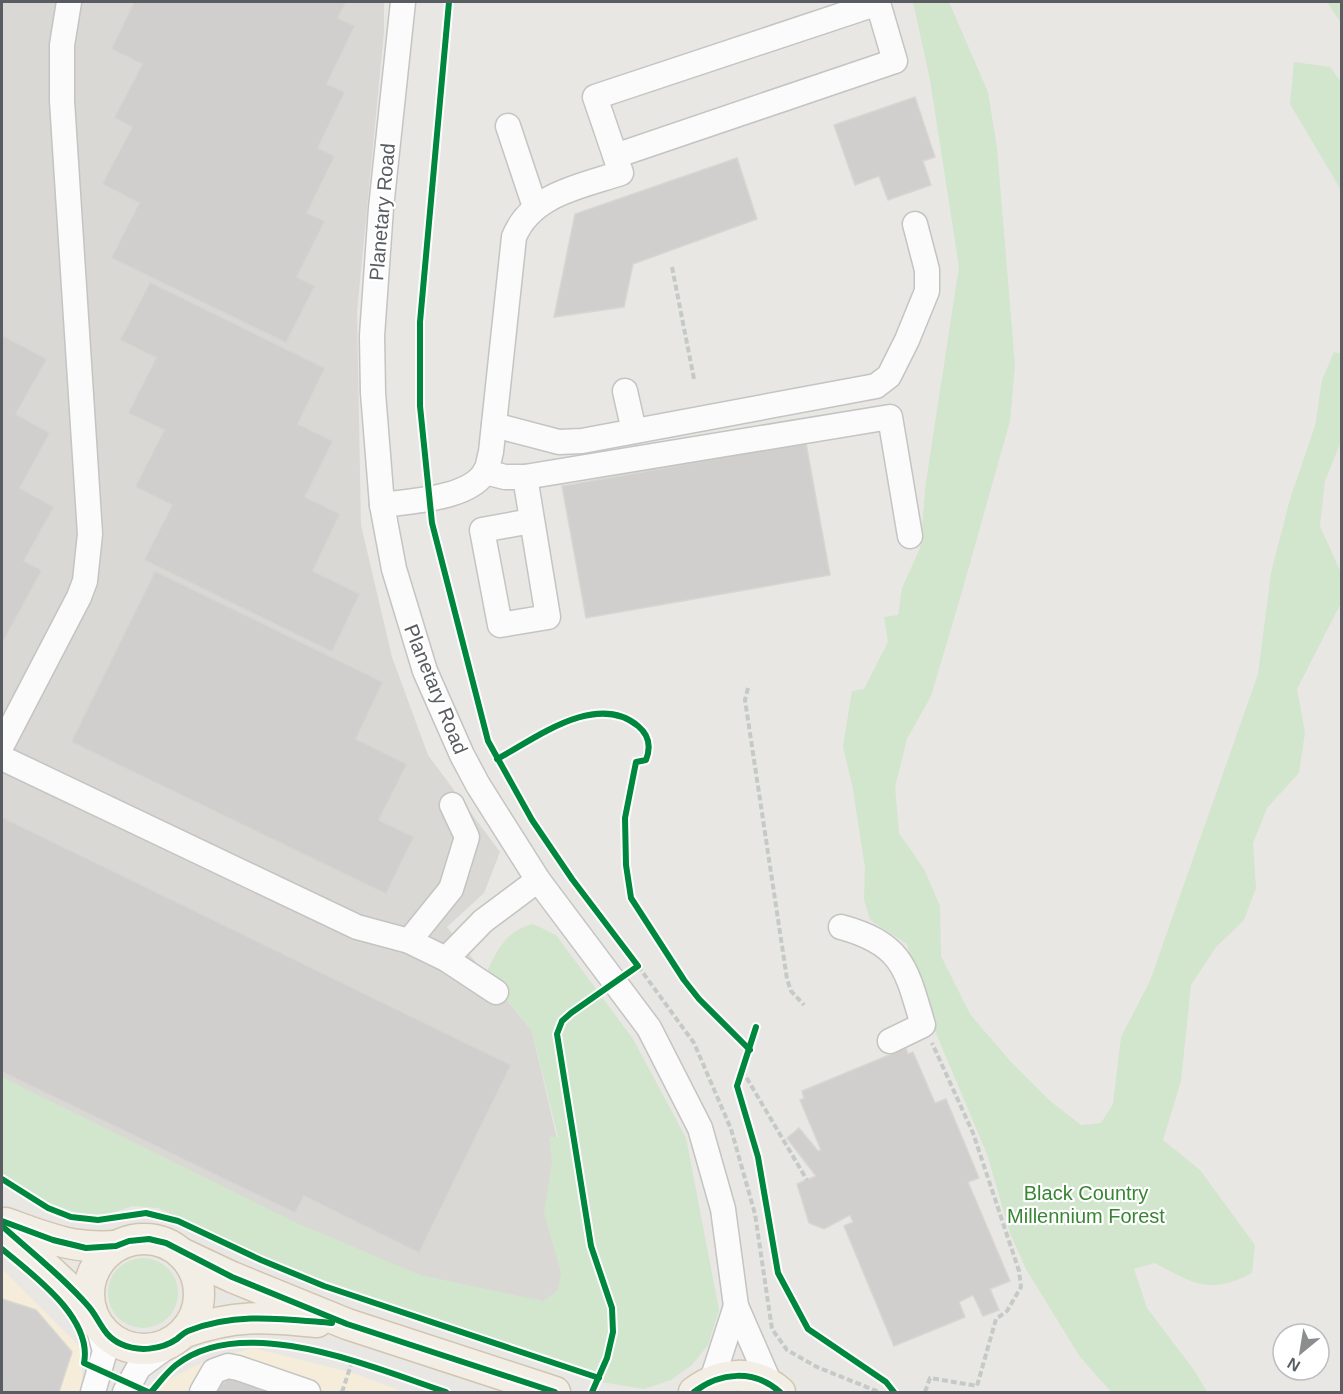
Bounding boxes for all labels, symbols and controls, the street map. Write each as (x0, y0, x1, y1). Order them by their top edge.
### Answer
street label: Planetary Road (365, 142, 399, 282)
street label: Planetary Road (400, 621, 472, 757)
park label: Black Country Millennium Forest (1007, 1182, 1165, 1227)
north arrow (1271, 1322, 1331, 1382)
text: N (1284, 1354, 1303, 1375)

